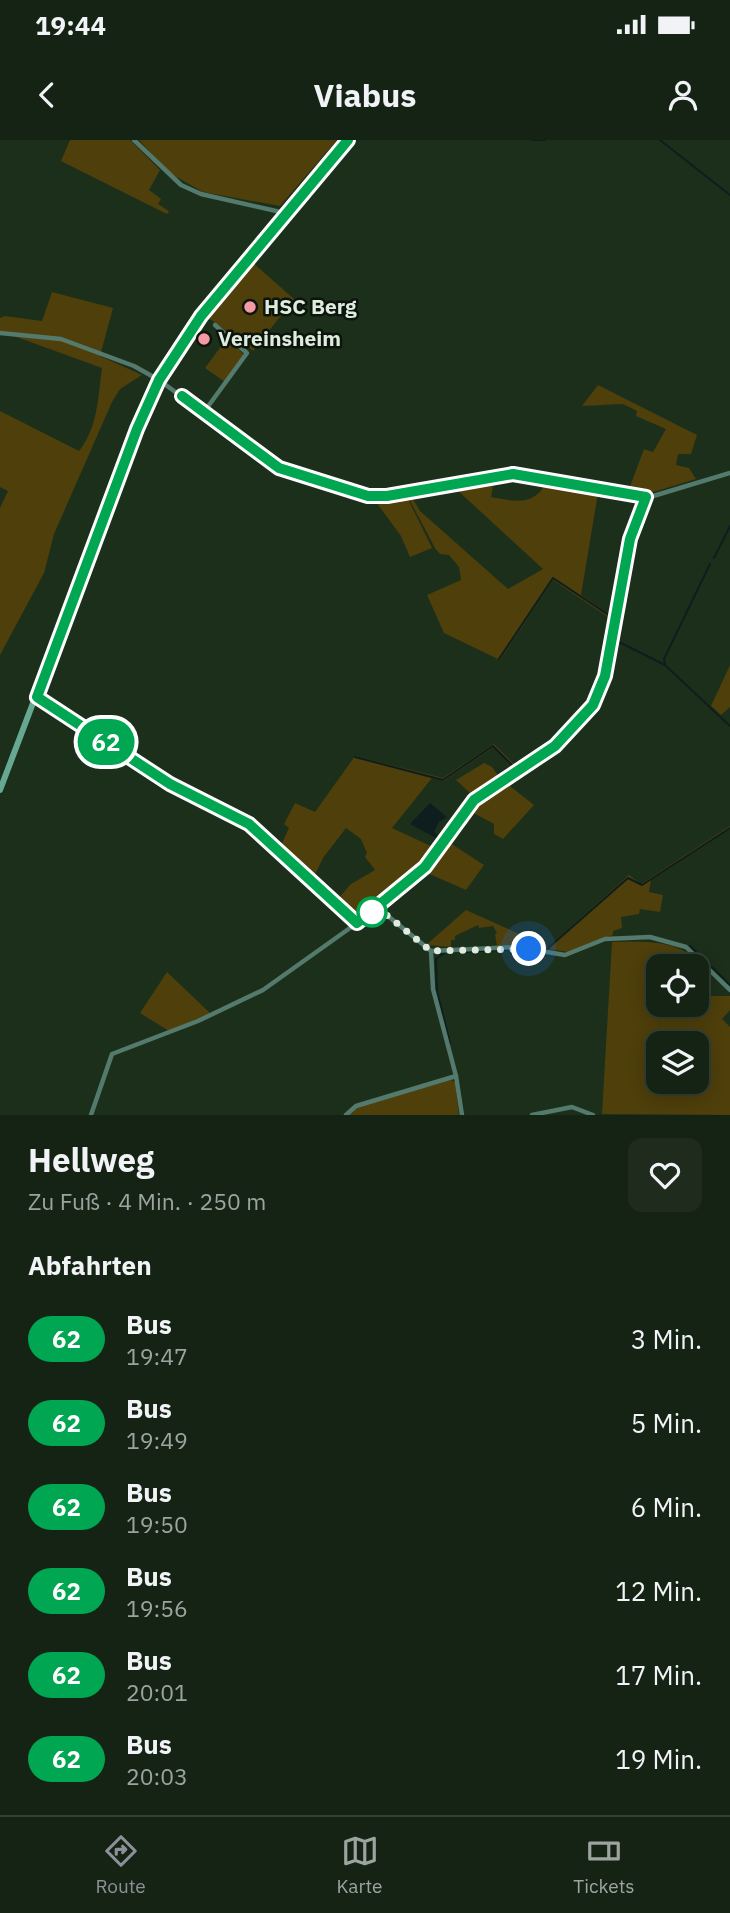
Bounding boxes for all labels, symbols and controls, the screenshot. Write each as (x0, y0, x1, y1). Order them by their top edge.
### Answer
text: 19:44 (35, 8, 106, 42)
text: Viabus (314, 74, 416, 116)
icon: back (28, 76, 66, 114)
icon: person (664, 76, 702, 114)
place label: HSC Berg (264, 292, 357, 320)
marker: HSC Berg (242, 299, 258, 315)
place label: Vereinsheim (218, 324, 341, 352)
marker: Vereinsheim (196, 331, 212, 347)
line badge: 62 (74, 719, 138, 765)
text: 62 (92, 726, 120, 758)
unlabelled marker (357, 897, 387, 927)
your location (511, 931, 546, 966)
map controls (646, 954, 709, 1094)
button: locate (646, 954, 709, 1017)
button: layers (646, 1031, 709, 1094)
text: Hellweg (28, 1138, 154, 1181)
button: heart (628, 1138, 702, 1212)
text: Zu Fuß · 4 Min. · 250 m (28, 1186, 266, 1216)
text: Abfahrten (28, 1248, 152, 1282)
text: Bus (126, 1307, 172, 1341)
text: 3 Min. (631, 1322, 702, 1356)
text: 62 (52, 1323, 81, 1355)
text: 19:47 (126, 1341, 188, 1371)
text: Bus (126, 1391, 172, 1425)
text: 5 Min. (631, 1406, 702, 1440)
text: 62 (52, 1407, 81, 1439)
text: 19:49 (126, 1425, 188, 1455)
text: Bus (126, 1475, 172, 1509)
text: 6 Min. (631, 1490, 702, 1524)
text: 62 (52, 1491, 81, 1523)
text: 19:50 (126, 1509, 188, 1539)
text: Bus (126, 1559, 172, 1593)
text: 12 Min. (615, 1574, 702, 1608)
text: 62 (52, 1575, 81, 1607)
text: 19:56 (126, 1593, 188, 1623)
text: Bus (126, 1643, 172, 1677)
text: 17 Min. (615, 1658, 702, 1692)
text: 62 (52, 1659, 81, 1691)
text: 20:01 (126, 1677, 188, 1707)
text: Bus (126, 1727, 172, 1761)
text: 19 Min. (615, 1742, 702, 1776)
text: 62 (52, 1743, 81, 1775)
text: 20:03 (126, 1761, 188, 1791)
tab: Route (95, 1832, 146, 1898)
tab: Karte (337, 1832, 383, 1898)
tab: Tickets (573, 1832, 635, 1898)

